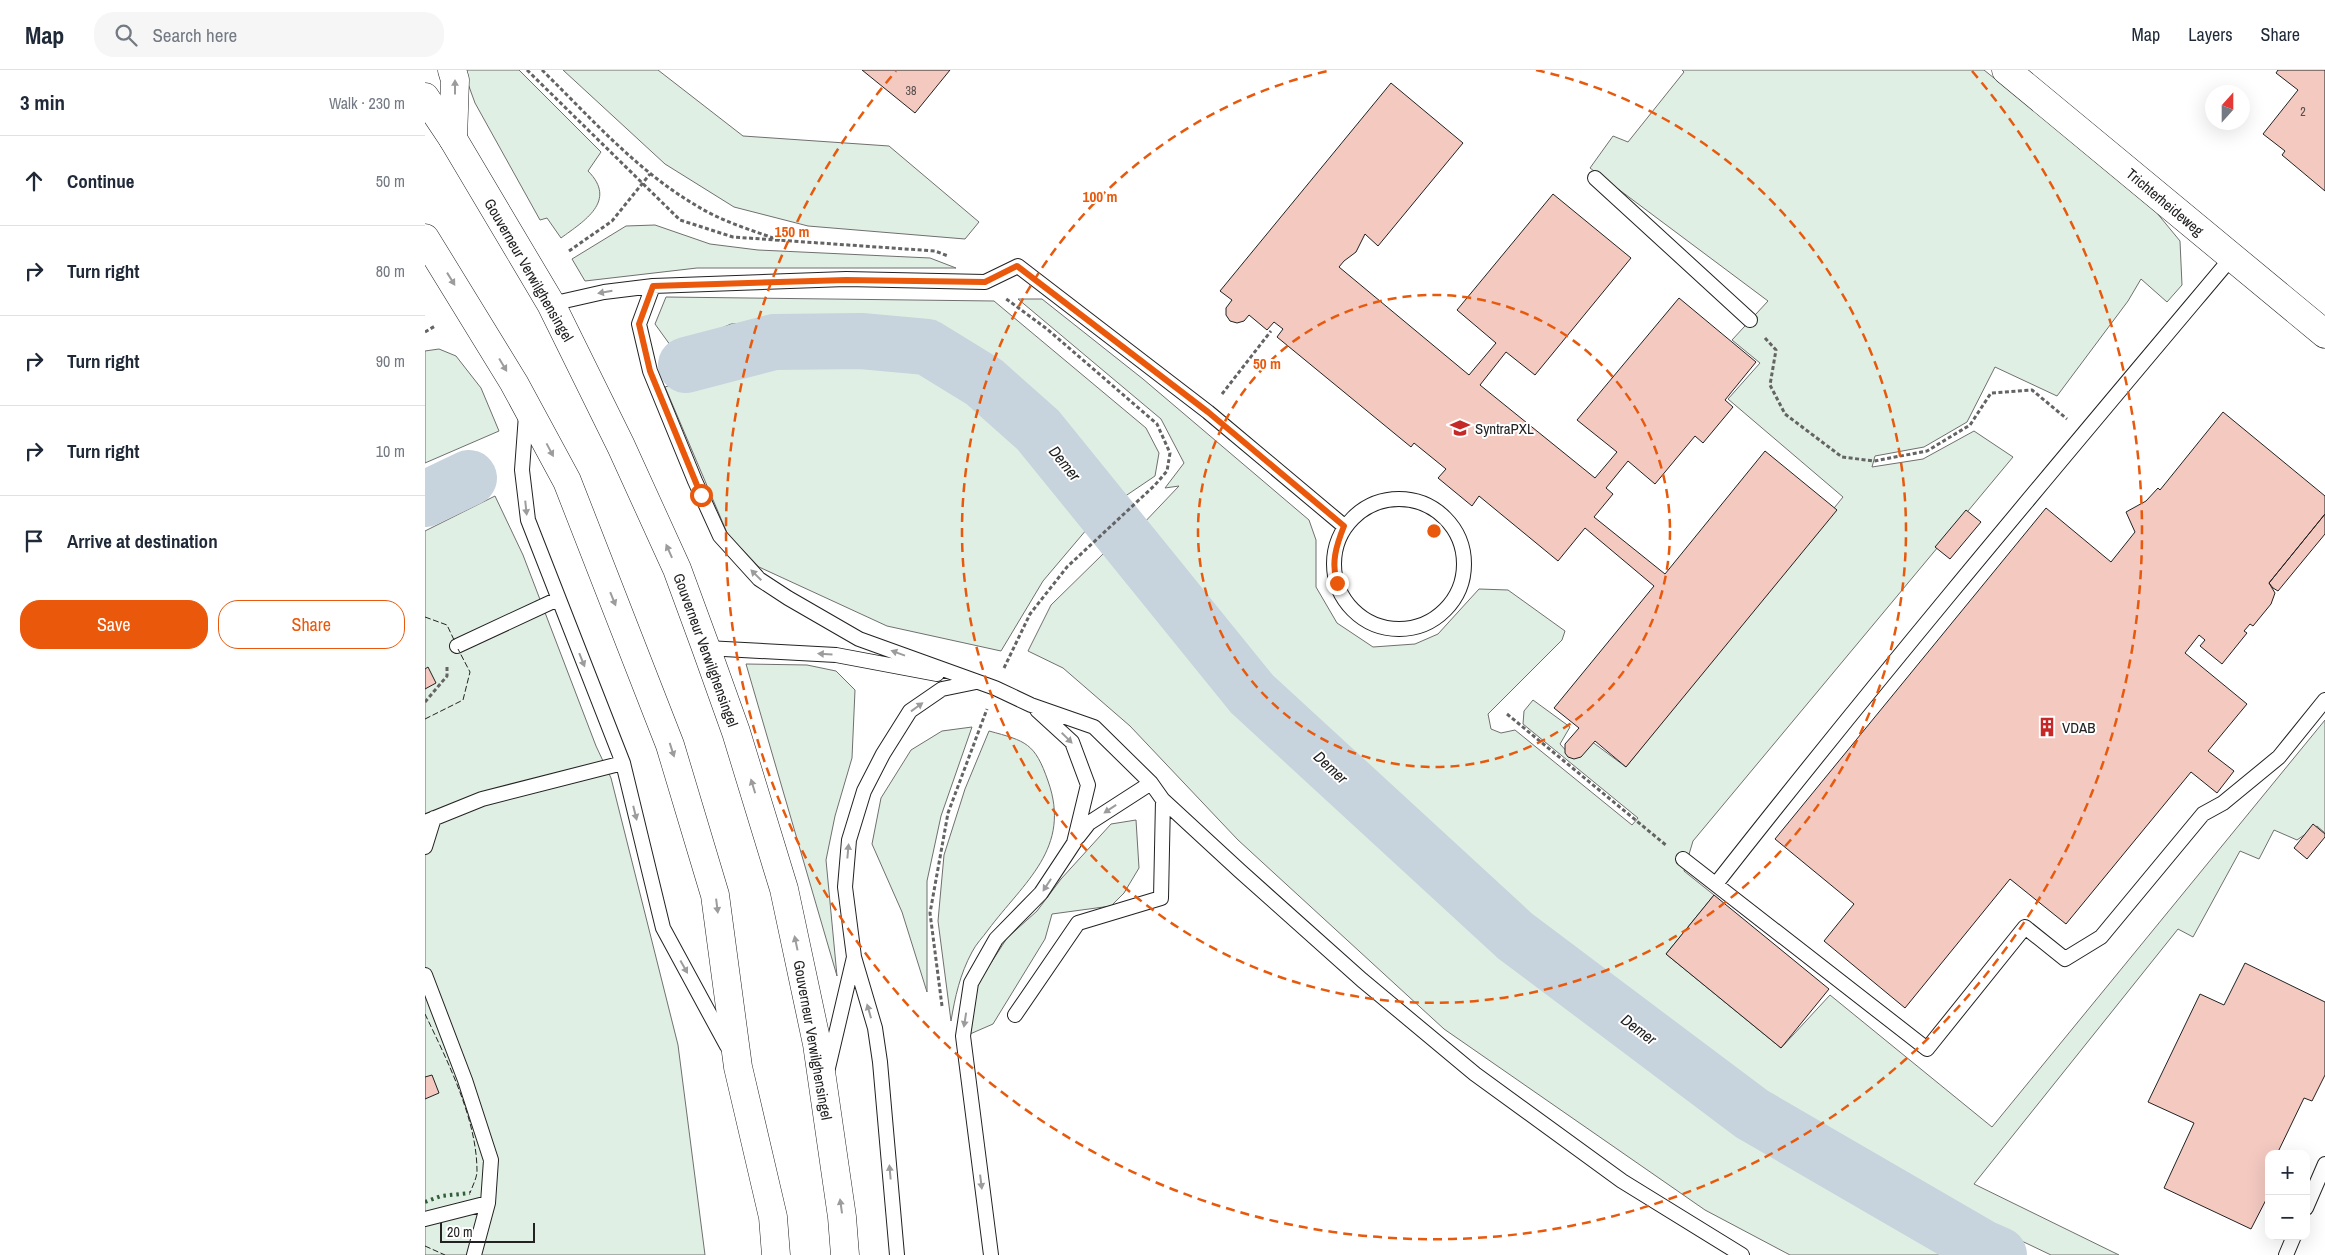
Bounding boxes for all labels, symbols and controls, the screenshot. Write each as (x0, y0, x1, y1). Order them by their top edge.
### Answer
search box (94, 12, 444, 57)
text: Map (25, 19, 64, 51)
icon: search (112, 21, 140, 49)
text: Search here (152, 22, 237, 48)
text: Map (2132, 22, 2160, 47)
text: Layers (2188, 22, 2233, 47)
text: Share (2261, 22, 2300, 47)
one-way arrow (451, 78, 459, 94)
house number: 38 (906, 83, 916, 99)
north arrow (2205, 85, 2250, 130)
text: 3 min (20, 88, 65, 117)
text: Walk · 230 m (329, 92, 405, 114)
house number: 2 (2300, 104, 2306, 120)
street label: Trichterheideweg (2122, 163, 2208, 241)
icon: ahead (20, 167, 48, 195)
text: Continue (67, 168, 135, 194)
text: 50 m (376, 170, 405, 192)
text: 100 m (1083, 186, 1117, 207)
street label: Gouverneur Verwilghensingel (479, 195, 579, 345)
text: 150 m (775, 221, 809, 242)
icon: right (20, 257, 48, 285)
text: Turn right (67, 258, 139, 284)
text: 80 m (376, 260, 405, 282)
one-way arrow (446, 273, 455, 286)
one-way arrow (596, 289, 612, 297)
icon: right (20, 347, 48, 375)
text: Turn right (67, 348, 139, 374)
text: 90 m (376, 350, 405, 372)
text: 50 m (1253, 353, 1281, 374)
one-way arrow (498, 358, 507, 371)
school or university icon: SyntraPXL (1449, 417, 1471, 439)
place label: SyntraPXL (1475, 418, 1534, 439)
icon: right (20, 437, 48, 465)
text: Turn right (67, 438, 139, 464)
text: 10 m (376, 440, 405, 462)
water label: Demer (1044, 441, 1086, 486)
one-way arrow (545, 443, 554, 456)
route start (690, 484, 713, 507)
one-way arrow (522, 500, 530, 516)
centre of rings (1425, 522, 1443, 540)
icon: arrive (20, 527, 48, 555)
text: Arrive at destination (67, 528, 218, 554)
one-way arrow (664, 544, 672, 558)
street label: Gouverneur Verwilghensingel (668, 570, 744, 730)
one-way arrow (751, 570, 763, 582)
route end (1326, 572, 1349, 595)
one-way arrow (610, 592, 618, 606)
button: Save (20, 600, 208, 649)
button: Share (218, 600, 405, 649)
one-way arrow (890, 649, 905, 657)
one-way arrow (817, 650, 833, 658)
one-way arrow (579, 653, 587, 667)
one-way arrow (910, 701, 923, 712)
building icon: VDAB (2036, 716, 2058, 738)
place label: VDAB (2062, 717, 2096, 738)
one-way arrow (1061, 731, 1073, 743)
one-way arrow (669, 743, 676, 758)
water label: Demer (1309, 746, 1353, 789)
one-way arrow (748, 779, 756, 794)
one-way arrow (1103, 804, 1116, 814)
one-way arrow (631, 805, 639, 820)
one-way arrow (845, 843, 853, 859)
one-way arrow (1042, 878, 1051, 892)
one-way arrow (713, 899, 721, 915)
one-way arrow (792, 935, 800, 950)
street label: Gouverneur Verwilghensingel (789, 958, 837, 1122)
one-way arrow (680, 960, 689, 973)
one-way arrow (865, 1003, 873, 1018)
water label: Demer (1617, 1008, 1662, 1050)
one-way arrow (961, 1013, 969, 1029)
map controls (2265, 1150, 2310, 1240)
button: + (2265, 1150, 2310, 1195)
one-way arrow (885, 1163, 893, 1179)
one-way arrow (978, 1174, 986, 1190)
button: − (2265, 1195, 2310, 1240)
one-way arrow (836, 1198, 844, 1214)
scale bar (440, 1220, 535, 1243)
text: 20 m (447, 1223, 473, 1241)

